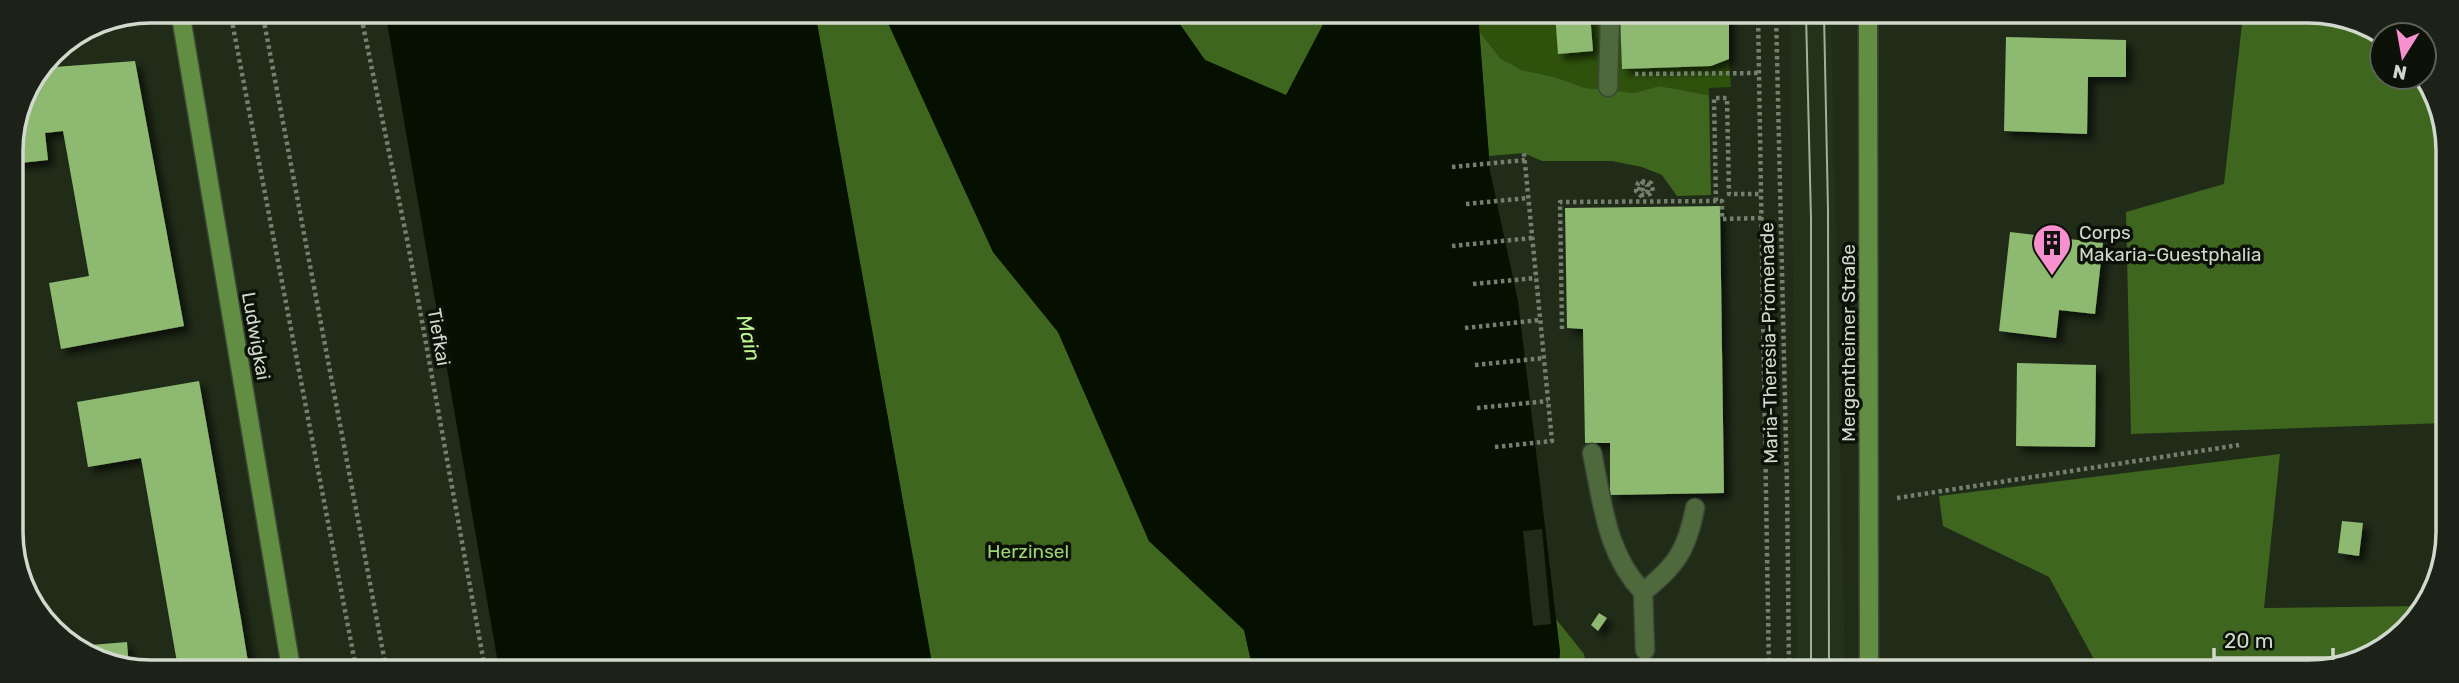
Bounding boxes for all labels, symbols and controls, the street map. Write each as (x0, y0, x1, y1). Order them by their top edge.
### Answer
north arrow (2368, 21, 2438, 91)
text: N (2391, 60, 2409, 85)
place label: Corps Makaria-Guestphalia (2079, 221, 2261, 266)
street label: Maria-Theresia-Promenade (1755, 222, 1783, 464)
building icon: Corps Makaria-Guestphalia (2031, 222, 2073, 277)
street label: Mergentheimer Straße (1837, 244, 1860, 442)
street label: Ludwigkai (237, 290, 275, 382)
street label: Tiefkai (423, 306, 455, 368)
water label: Main (732, 312, 766, 364)
park label: Herzinsel (987, 540, 1069, 563)
scale bar (2214, 616, 2333, 660)
text: 20 m (2224, 628, 2273, 653)

